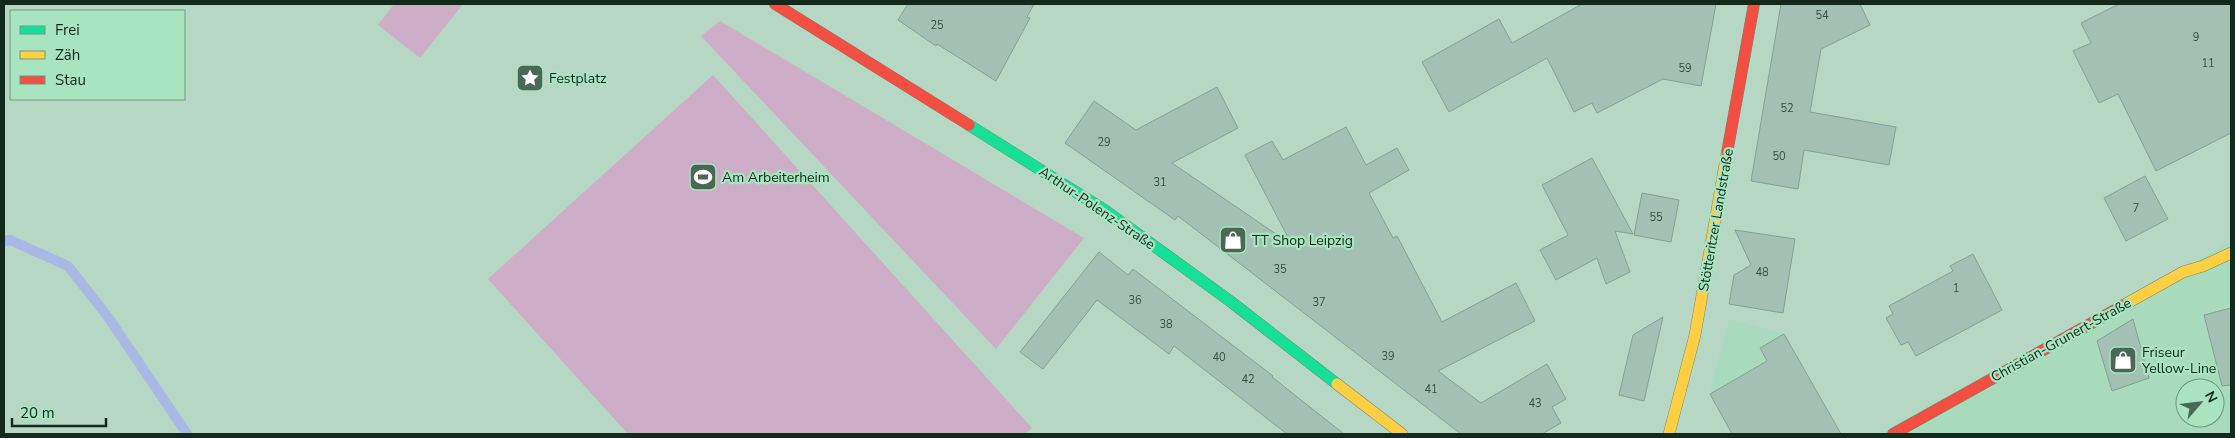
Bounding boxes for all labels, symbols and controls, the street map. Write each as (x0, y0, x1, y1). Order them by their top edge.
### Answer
house number: 54 (1815, 8, 1829, 23)
legend (10, 10, 185, 100)
house number: 25 (930, 18, 944, 33)
text: Frei (55, 20, 80, 40)
house number: 9 (2193, 30, 2199, 45)
text: Zäh (55, 45, 80, 65)
house number: 11 (2201, 56, 2215, 71)
house number: 59 (1678, 61, 1692, 76)
place icon: Festplatz (515, 63, 545, 93)
place label: Festplatz (549, 69, 607, 88)
text: Stau (55, 70, 86, 90)
house number: 52 (1780, 101, 1794, 116)
house number: 29 (1097, 135, 1111, 150)
street label: Stötteritzer Landstraße (1694, 147, 1738, 293)
house number: 50 (1772, 149, 1786, 164)
sports icon: Am Arbeiterheim (688, 162, 718, 192)
street label: Arthur-Polenz-Straße (1035, 162, 1159, 254)
place label: Am Arbeiterheim (722, 168, 830, 187)
house number: 31 (1153, 175, 1167, 190)
house number: 7 (2133, 201, 2139, 216)
house number: 55 (1649, 210, 1663, 225)
shop icon: TT Shop Leipzig (1218, 225, 1248, 255)
place label: TT Shop Leipzig (1252, 231, 1353, 250)
house number: 35 (1273, 262, 1287, 277)
house number: 48 (1755, 265, 1769, 280)
house number: 1 (1953, 281, 1959, 296)
house number: 36 (1128, 293, 1142, 308)
street label: Christian-Grunert-Straße (1987, 293, 2135, 387)
house number: 37 (1312, 295, 1326, 310)
house number: 38 (1159, 317, 1173, 332)
place label: Friseur Yellow-Line (2141, 343, 2216, 378)
shop icon: Friseur Yellow-Line (2108, 345, 2138, 375)
house number: 39 (1381, 349, 1395, 364)
house number: 40 (1212, 350, 1226, 365)
house number: 42 (1241, 372, 1255, 387)
north arrow (2175, 378, 2225, 428)
house number: 41 (1424, 382, 1438, 397)
text: N (2200, 388, 2222, 406)
scale bar (12, 396, 106, 428)
house number: 43 (1528, 396, 1542, 411)
text: 20 m (20, 403, 55, 423)

